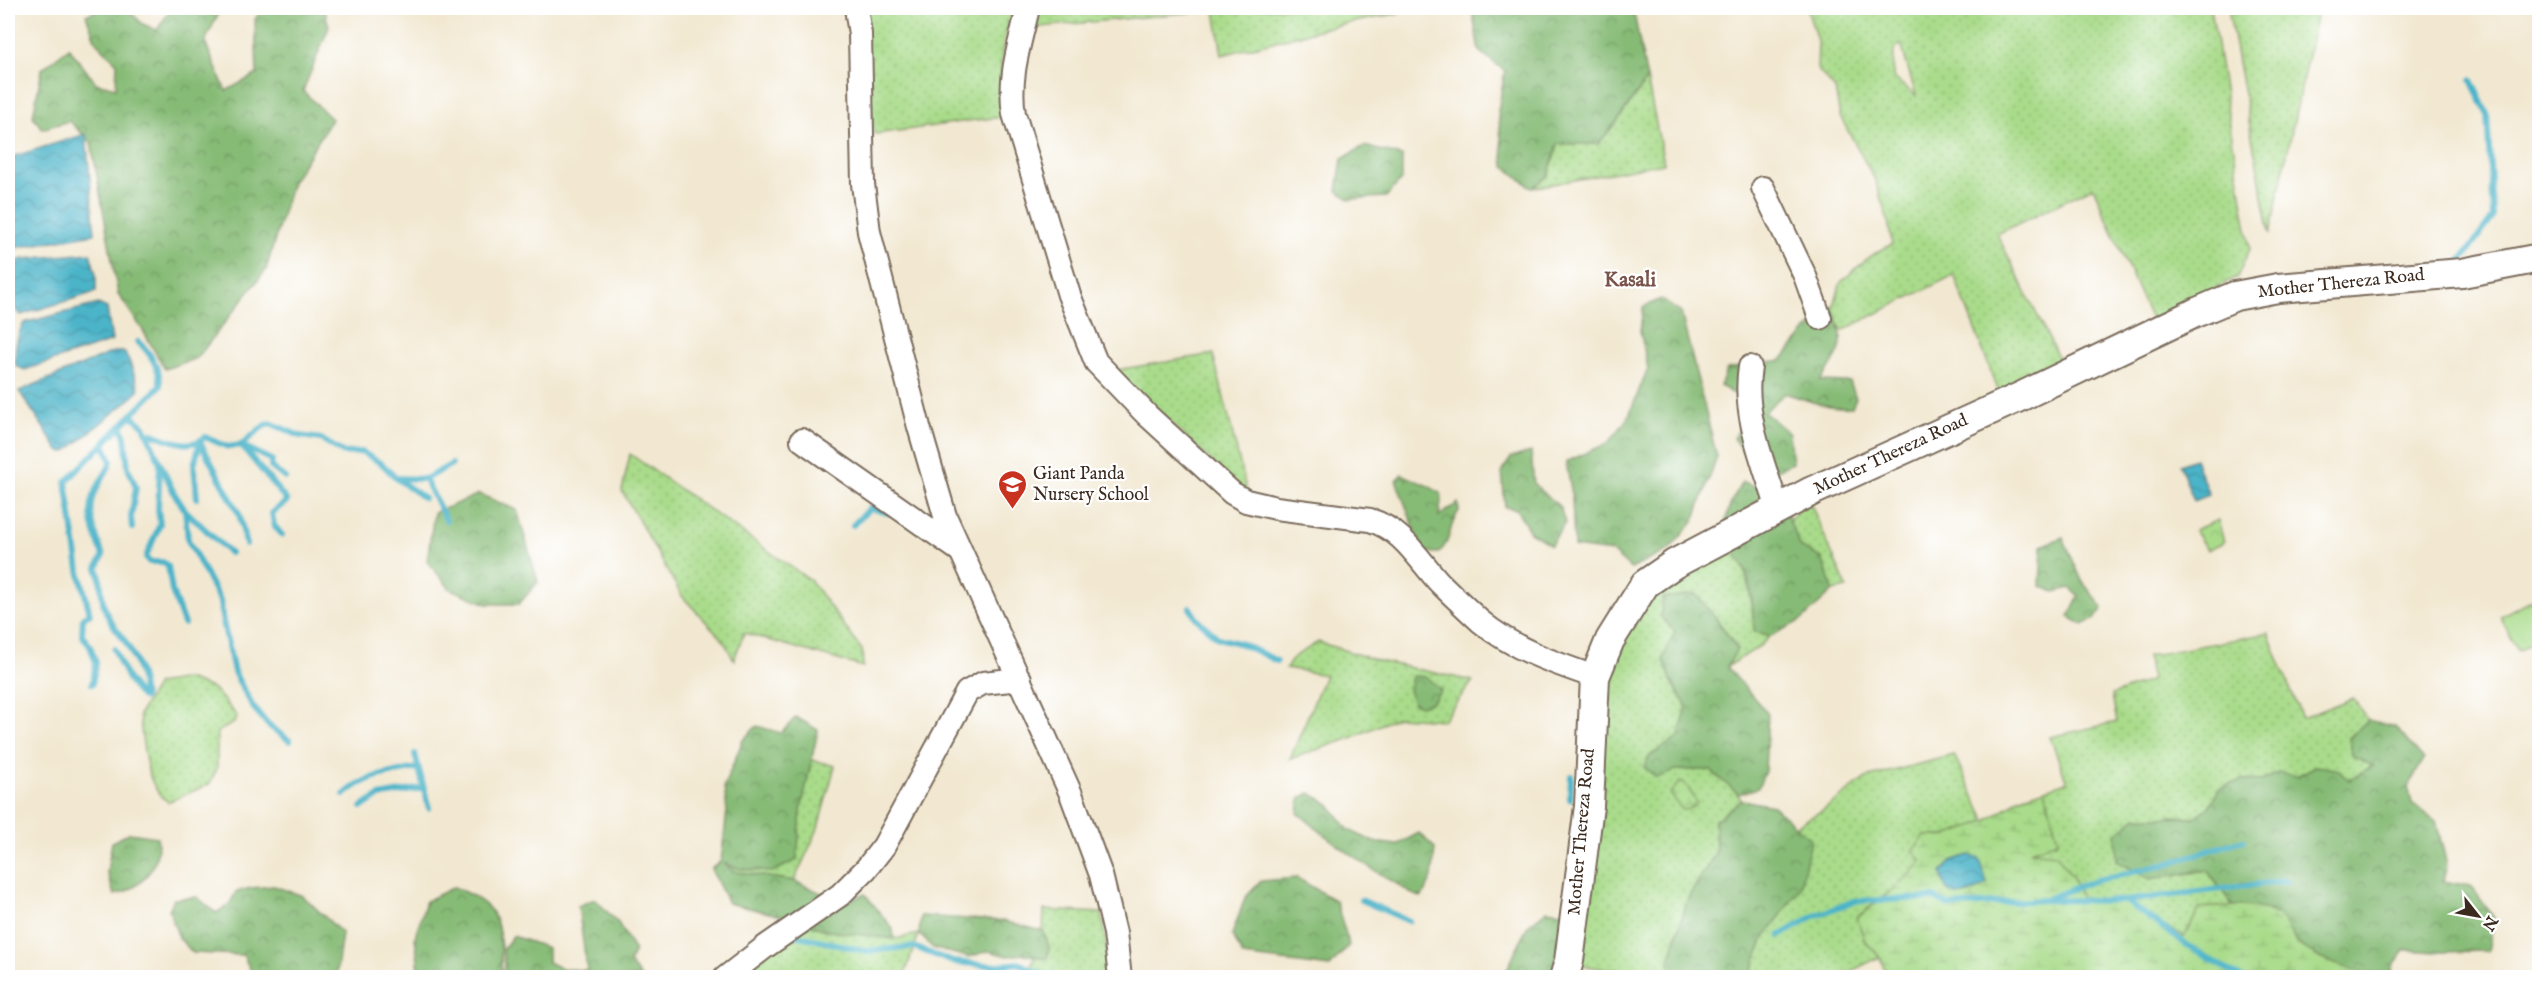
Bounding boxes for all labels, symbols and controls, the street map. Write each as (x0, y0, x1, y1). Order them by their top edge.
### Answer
street label: Mother Thereza Road (2256, 264, 2426, 304)
district label: Kasali (1604, 267, 1656, 294)
street label: Mother Thereza Road (1810, 409, 1972, 501)
place label: Giant Panda Nursery School (1033, 463, 1149, 507)
school or university icon: Giant Panda Nursery School (996, 468, 1028, 510)
street label: Mother Thereza Road (1563, 747, 1601, 916)
north arrow (2448, 886, 2508, 946)
text: N (2477, 911, 2502, 934)

